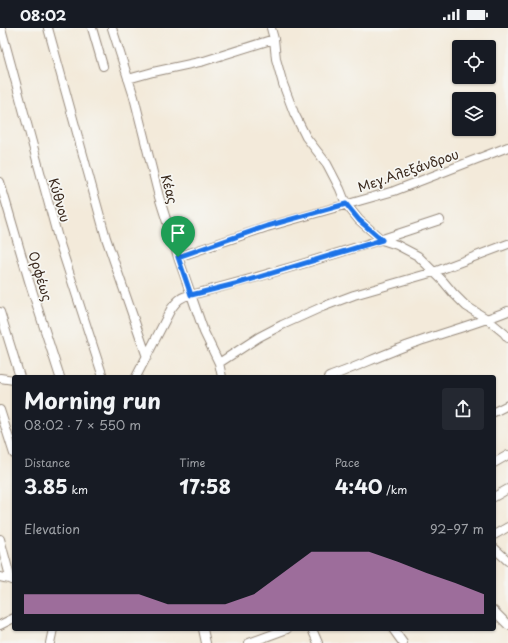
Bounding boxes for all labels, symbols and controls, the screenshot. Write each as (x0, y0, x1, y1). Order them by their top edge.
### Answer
text: 08:02 (20, 3, 66, 26)
map controls (452, 40, 496, 136)
button: locate (452, 40, 496, 84)
button: layers (452, 92, 496, 136)
street label: Μεγ.Αλεξάνδρου (355, 144, 461, 196)
street label: Κέας (157, 172, 183, 206)
street label: Κύθνου (45, 176, 75, 224)
pin (161, 216, 195, 257)
icon: arrive (167, 222, 189, 244)
street label: Ορφέως (24, 249, 58, 304)
text: Morning run (24, 383, 161, 416)
button: share (442, 388, 484, 430)
text: 08:02 · 7 × 550 m (24, 415, 141, 434)
text: Distance (24, 454, 70, 471)
text: Time (179, 454, 205, 471)
text: Pace (335, 454, 359, 471)
text: 3.85 (24, 471, 68, 501)
text: 17:58 (179, 471, 231, 501)
text: 4:40 (335, 471, 383, 501)
text: km (68, 481, 88, 498)
text: /km (383, 481, 407, 498)
text: Elevation (24, 519, 80, 538)
text: 92–97 m (430, 519, 484, 538)

